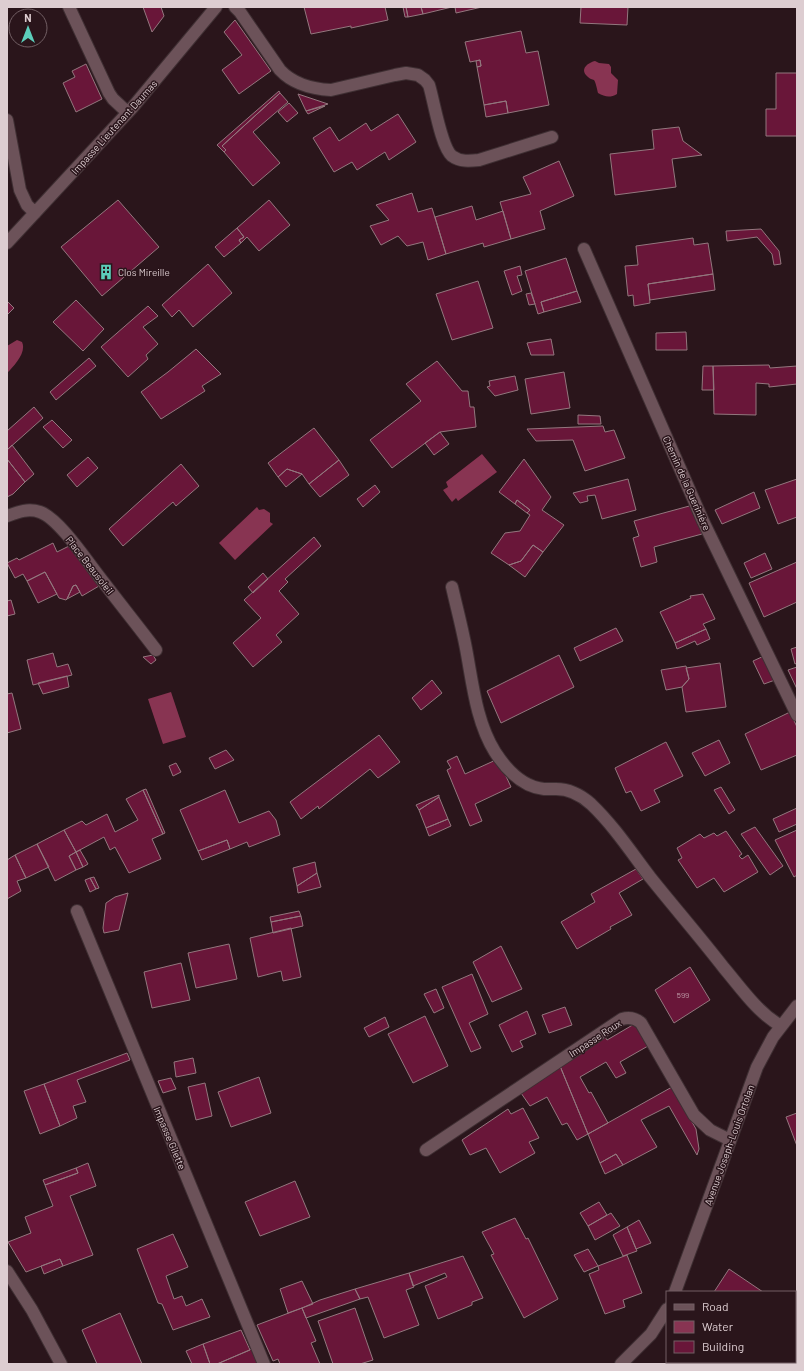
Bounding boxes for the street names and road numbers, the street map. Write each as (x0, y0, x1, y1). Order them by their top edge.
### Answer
street label: Impasse Lieutenant Daumas (69, 77, 160, 176)
street label: Chemin de la Guerinière (661, 434, 713, 532)
street label: Place Beausoleil (64, 533, 116, 597)
street label: Impasse Roux (567, 1017, 624, 1059)
street label: Avenue Joseph-Louis Ortolan (702, 1083, 756, 1207)
street label: Impasse Gilette (151, 1105, 189, 1171)

